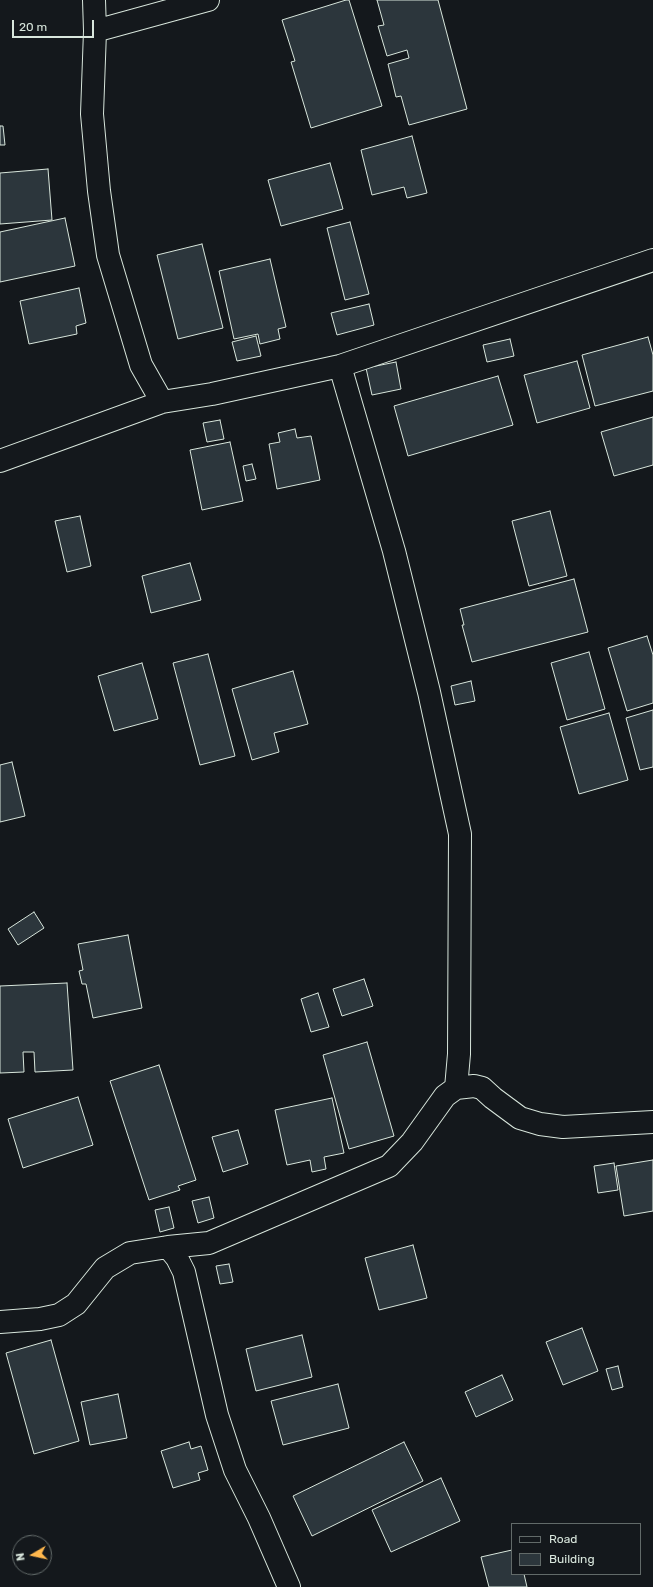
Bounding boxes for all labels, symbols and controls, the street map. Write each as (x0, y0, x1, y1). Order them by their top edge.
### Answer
scale bar (14, 12, 96, 38)
text: 20 m (19, 20, 47, 34)
legend (511, 1523, 641, 1575)
text: Road (549, 1532, 577, 1546)
north arrow (12, 1535, 52, 1575)
text: N (14, 1552, 28, 1562)
text: Building (549, 1552, 595, 1566)

